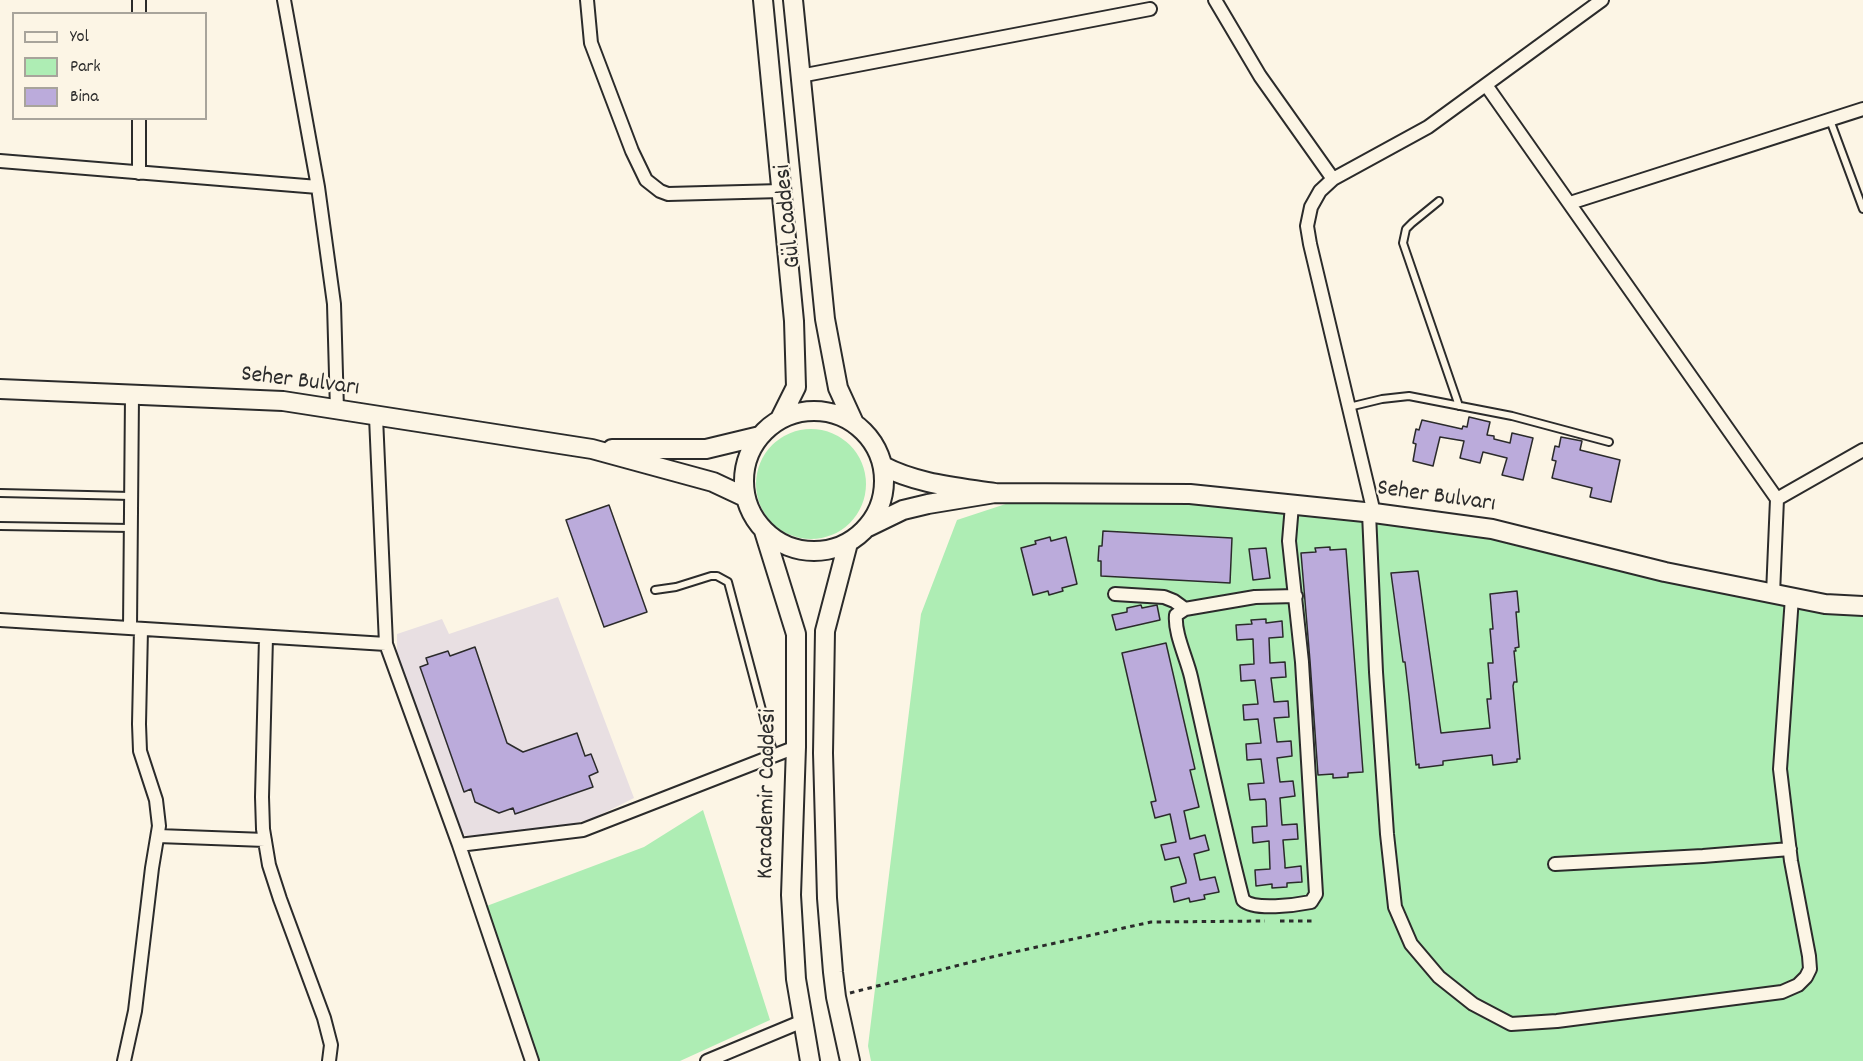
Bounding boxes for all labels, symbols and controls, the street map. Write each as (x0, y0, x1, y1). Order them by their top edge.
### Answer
legend (12, 12, 207, 120)
text: Yol (70, 25, 89, 50)
text: Park (70, 55, 101, 80)
text: Bina (70, 85, 99, 110)
street label: Gül Caddesi (770, 163, 810, 269)
street label: Seher Bulvarı (239, 361, 361, 405)
street label: Seher Bulvarı (1375, 475, 1497, 521)
street label: Karademir Caddesi (753, 709, 785, 879)

